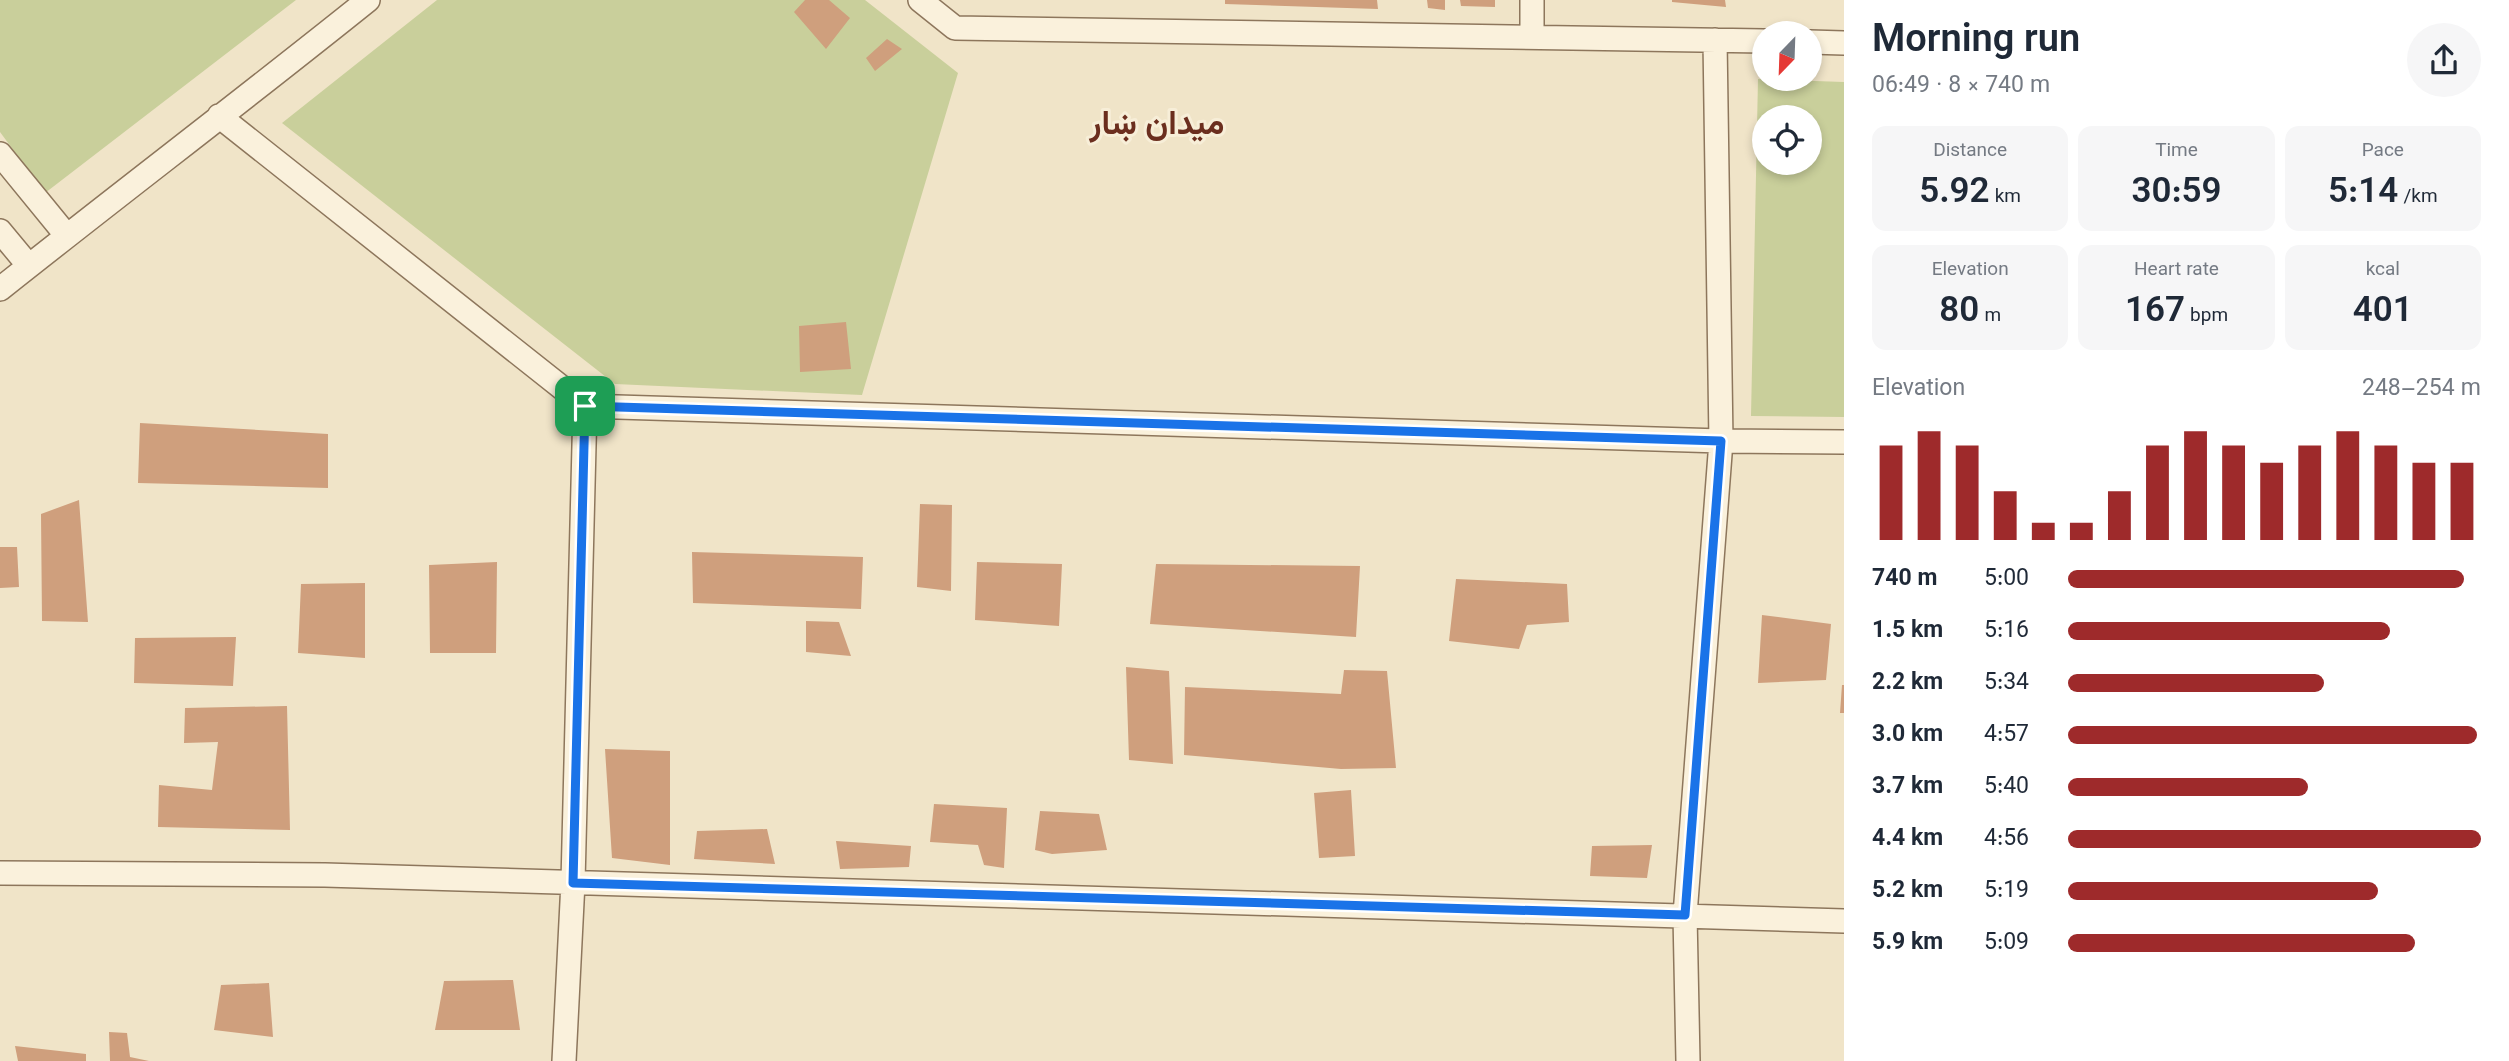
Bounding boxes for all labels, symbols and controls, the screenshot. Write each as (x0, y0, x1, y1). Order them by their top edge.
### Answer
text: Morning run (1872, 12, 2080, 71)
north arrow (1752, 21, 1822, 91)
map controls (1752, 21, 1822, 175)
button: share (2407, 23, 2481, 97)
text: 06:49 · 8 × 740 m (1872, 68, 2050, 104)
district label: میدان ښار (1089, 100, 1224, 152)
button: locate (1752, 105, 1822, 175)
text: Distance (1933, 137, 2007, 166)
text: Time (2155, 137, 2198, 166)
text: Pace (2362, 137, 2404, 166)
text: 5.92 (1919, 166, 1990, 221)
text: 30:59 (2131, 166, 2222, 221)
text: 5:14 (2328, 166, 2398, 221)
text: km (1990, 183, 2021, 212)
text: /km (2398, 183, 2438, 212)
text: Elevation (1932, 256, 2009, 285)
text: Heart rate (2134, 256, 2219, 285)
text: kcal (2366, 256, 2400, 285)
text: 80 (1939, 285, 1979, 340)
text: 167 (2125, 285, 2185, 340)
text: 401 (2353, 285, 2413, 340)
text: m (1979, 302, 2001, 331)
text: bpm (2185, 302, 2228, 331)
text: Elevation (1872, 371, 1965, 407)
text: 248–254 m (2362, 371, 2481, 407)
pin (555, 376, 615, 436)
icon: arrive (566, 387, 604, 425)
text: 740 m (1872, 561, 1937, 597)
text: 5:00 (1984, 561, 2029, 597)
text: 1.5 km (1872, 613, 1943, 649)
text: 5:16 (1984, 613, 2029, 649)
text: 2.2 km (1872, 665, 1943, 701)
text: 5:34 (1984, 665, 2029, 701)
text: 3.0 km (1872, 717, 1943, 753)
text: 4:57 (1984, 717, 2029, 753)
text: 3.7 km (1872, 769, 1943, 805)
text: 5:40 (1984, 769, 2029, 805)
text: 4.4 km (1872, 821, 1943, 857)
text: 4:56 (1984, 821, 2029, 857)
text: 5.2 km (1872, 873, 1943, 909)
text: 5:19 (1984, 873, 2029, 909)
text: 5.9 km (1872, 925, 1943, 961)
text: 5:09 (1984, 925, 2029, 961)

